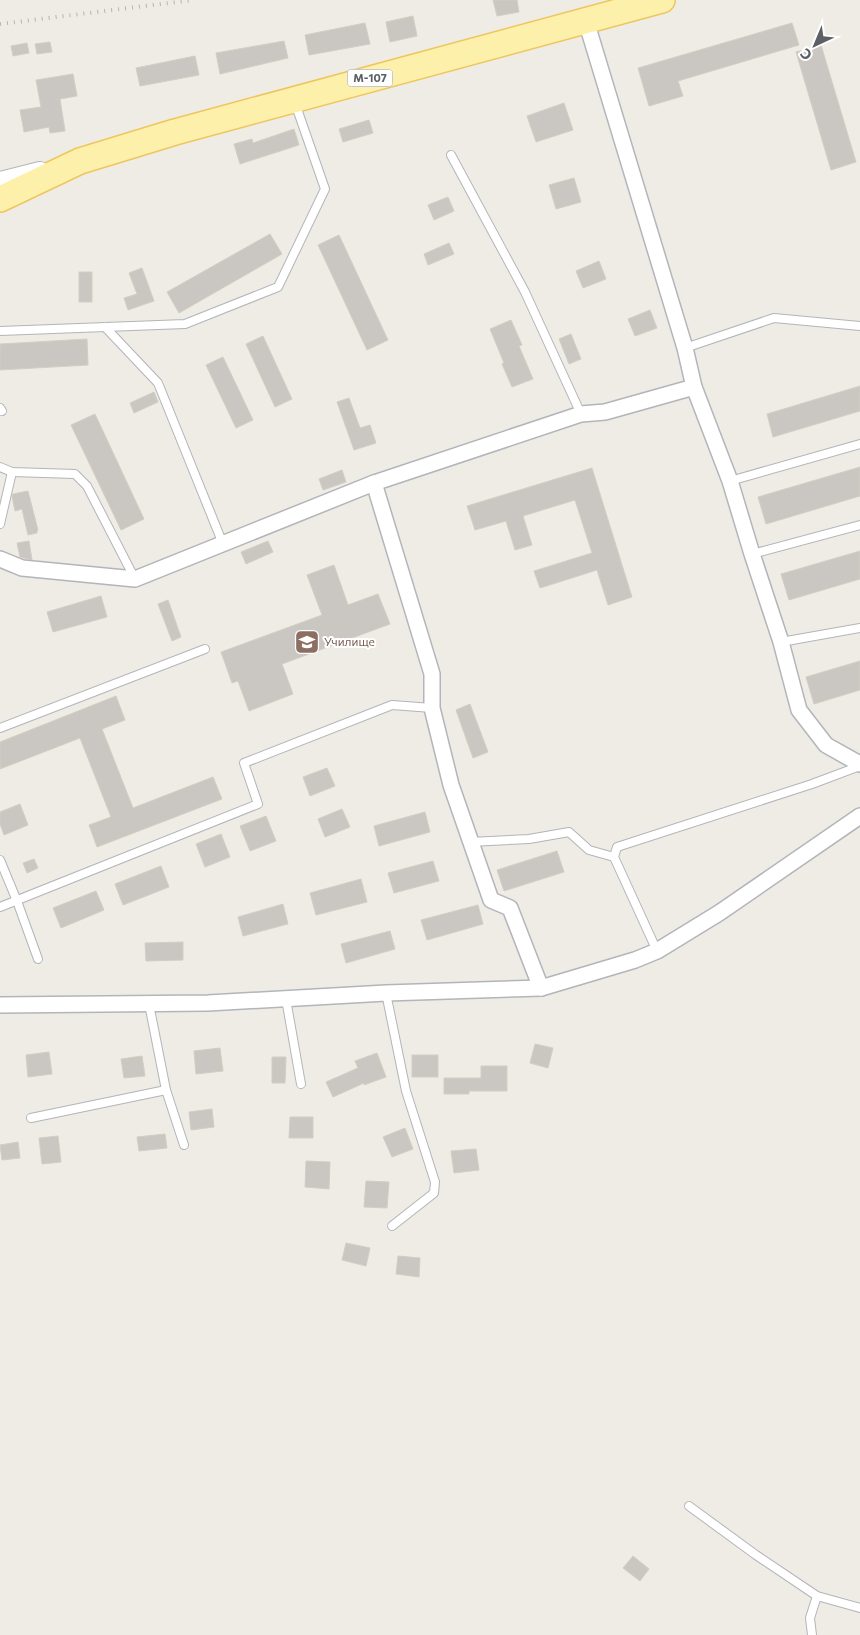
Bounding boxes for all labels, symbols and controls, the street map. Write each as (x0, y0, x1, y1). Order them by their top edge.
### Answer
north arrow (790, 20, 840, 70)
text: С (796, 45, 815, 64)
road number: М-107 (348, 70, 392, 86)
school or university icon: Училище (294, 629, 320, 655)
place label: Училище (324, 634, 375, 648)

